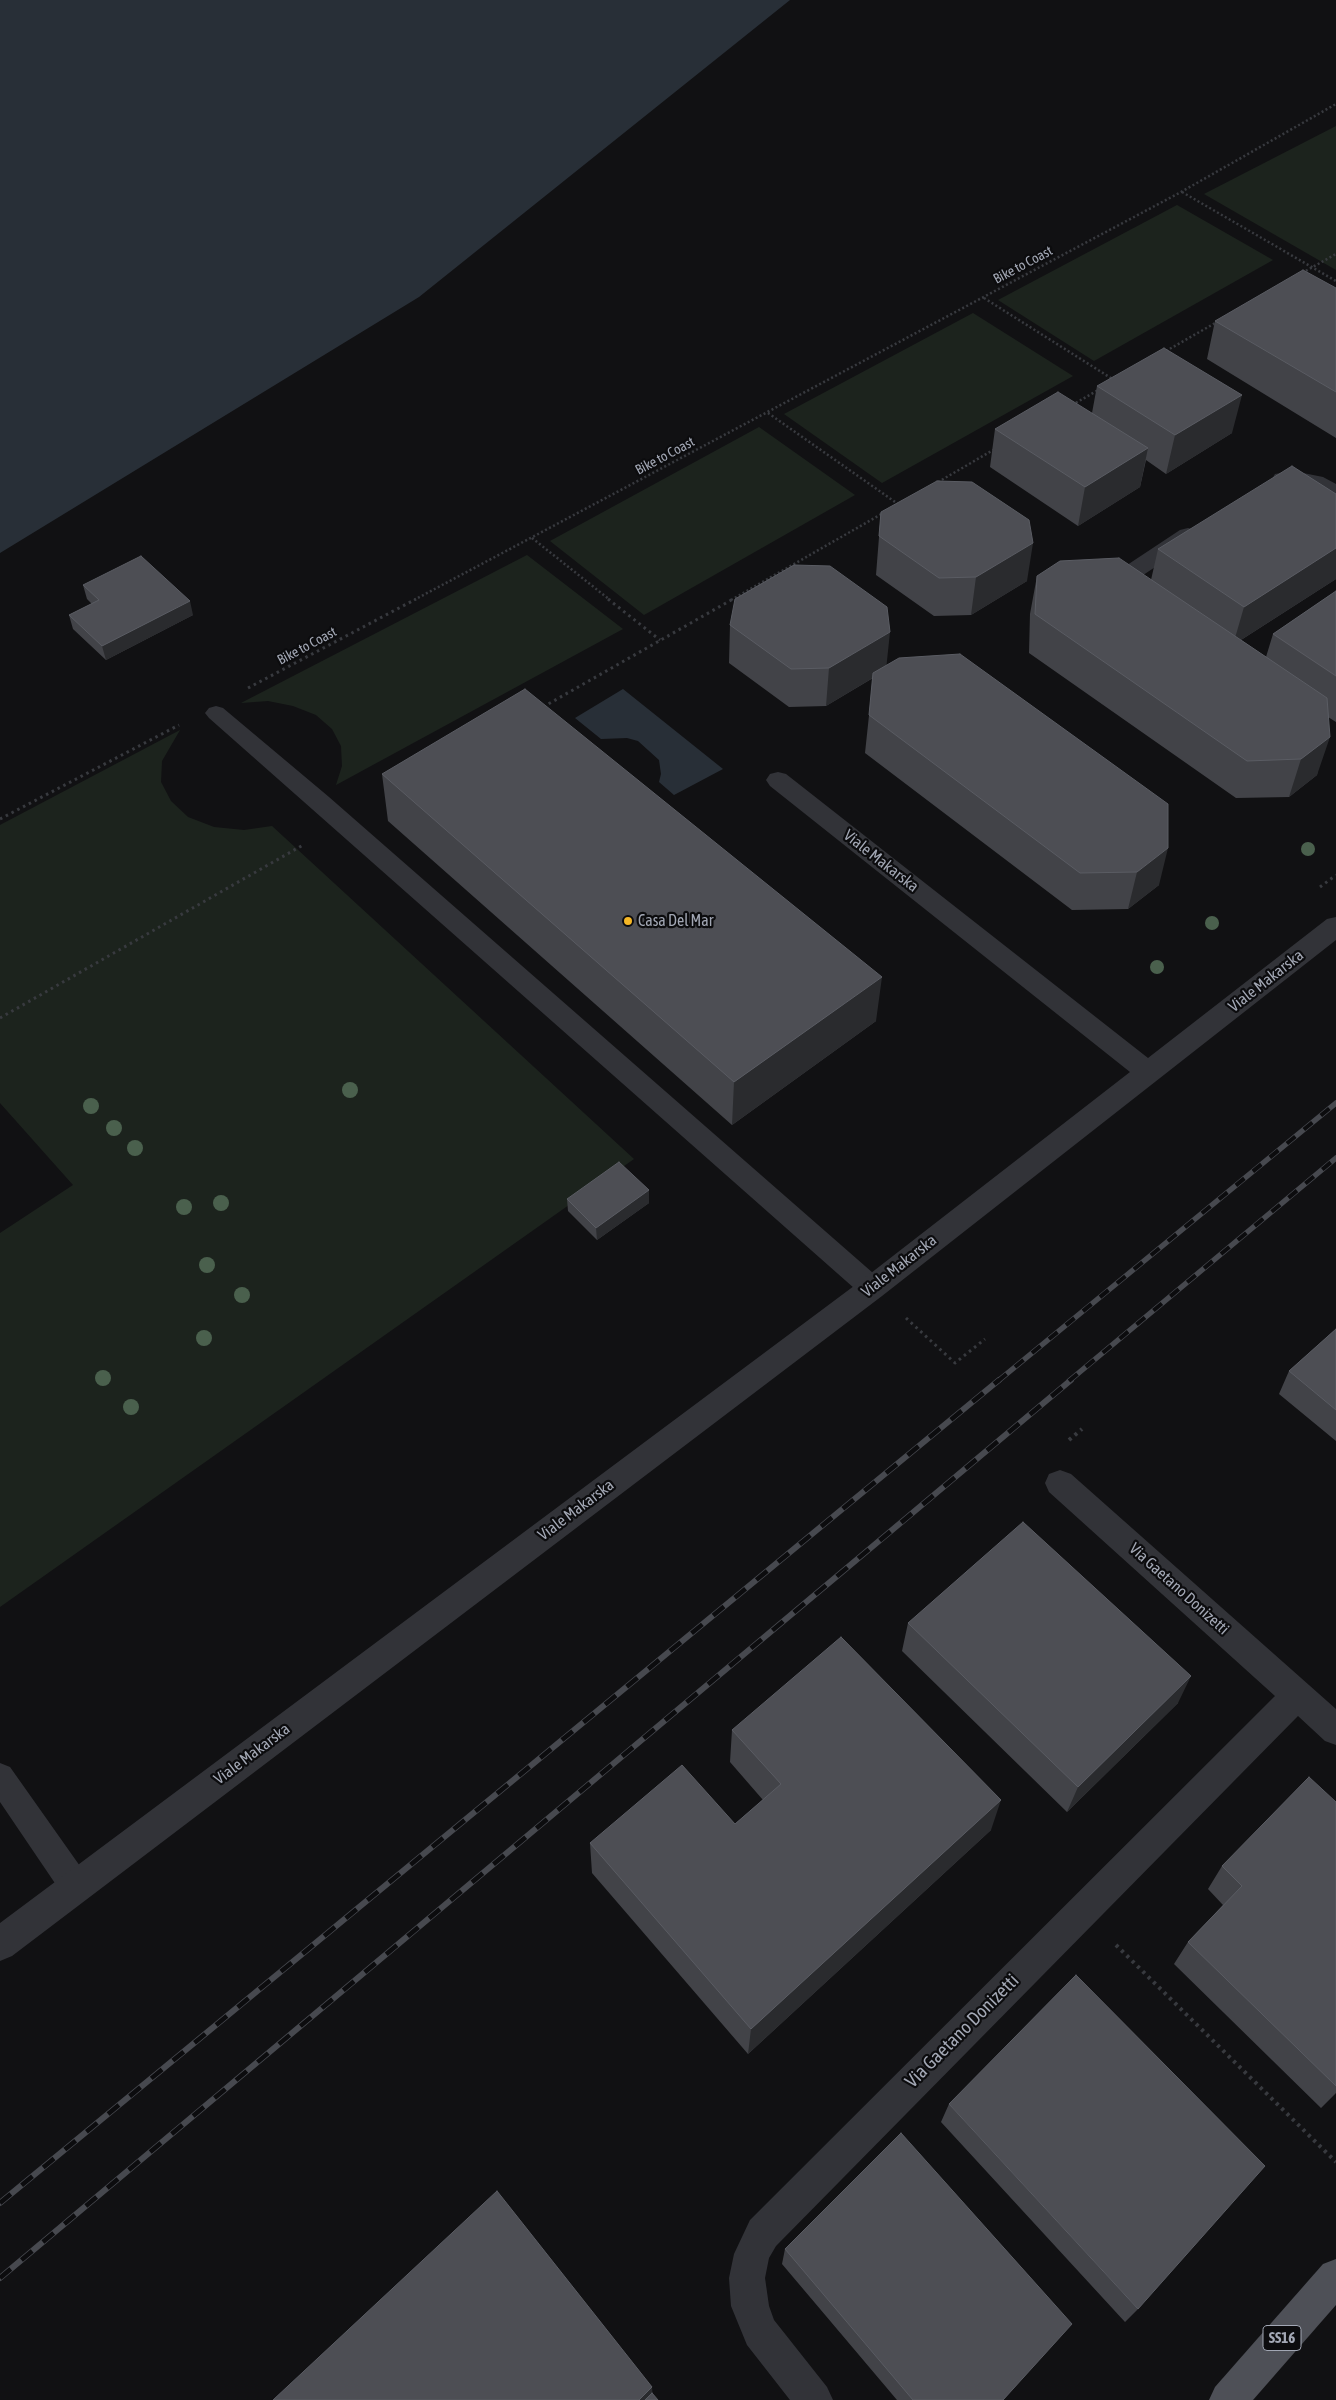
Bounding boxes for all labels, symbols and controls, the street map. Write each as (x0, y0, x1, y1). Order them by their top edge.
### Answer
street label: Bike to Coast (990, 242, 1056, 288)
street label: Bike to Coast (632, 433, 698, 479)
street label: Bike to Coast (274, 623, 340, 669)
street label: Viale Makarska (840, 826, 922, 896)
place label: Casa Del Mar (638, 911, 713, 931)
marker: Casa Del Mar (622, 915, 634, 927)
street label: Viale Makarska (1225, 946, 1307, 1016)
street label: Viale Makarska (858, 1231, 940, 1301)
street label: Viale Makarska (534, 1475, 618, 1545)
street label: Via Gaetano Donizetti (1125, 1539, 1233, 1639)
street label: Viale Makarska (210, 1719, 294, 1789)
street label: Via Gaetano Donizetti (900, 1969, 1024, 2093)
road number: SS16 (1263, 2326, 1301, 2350)

